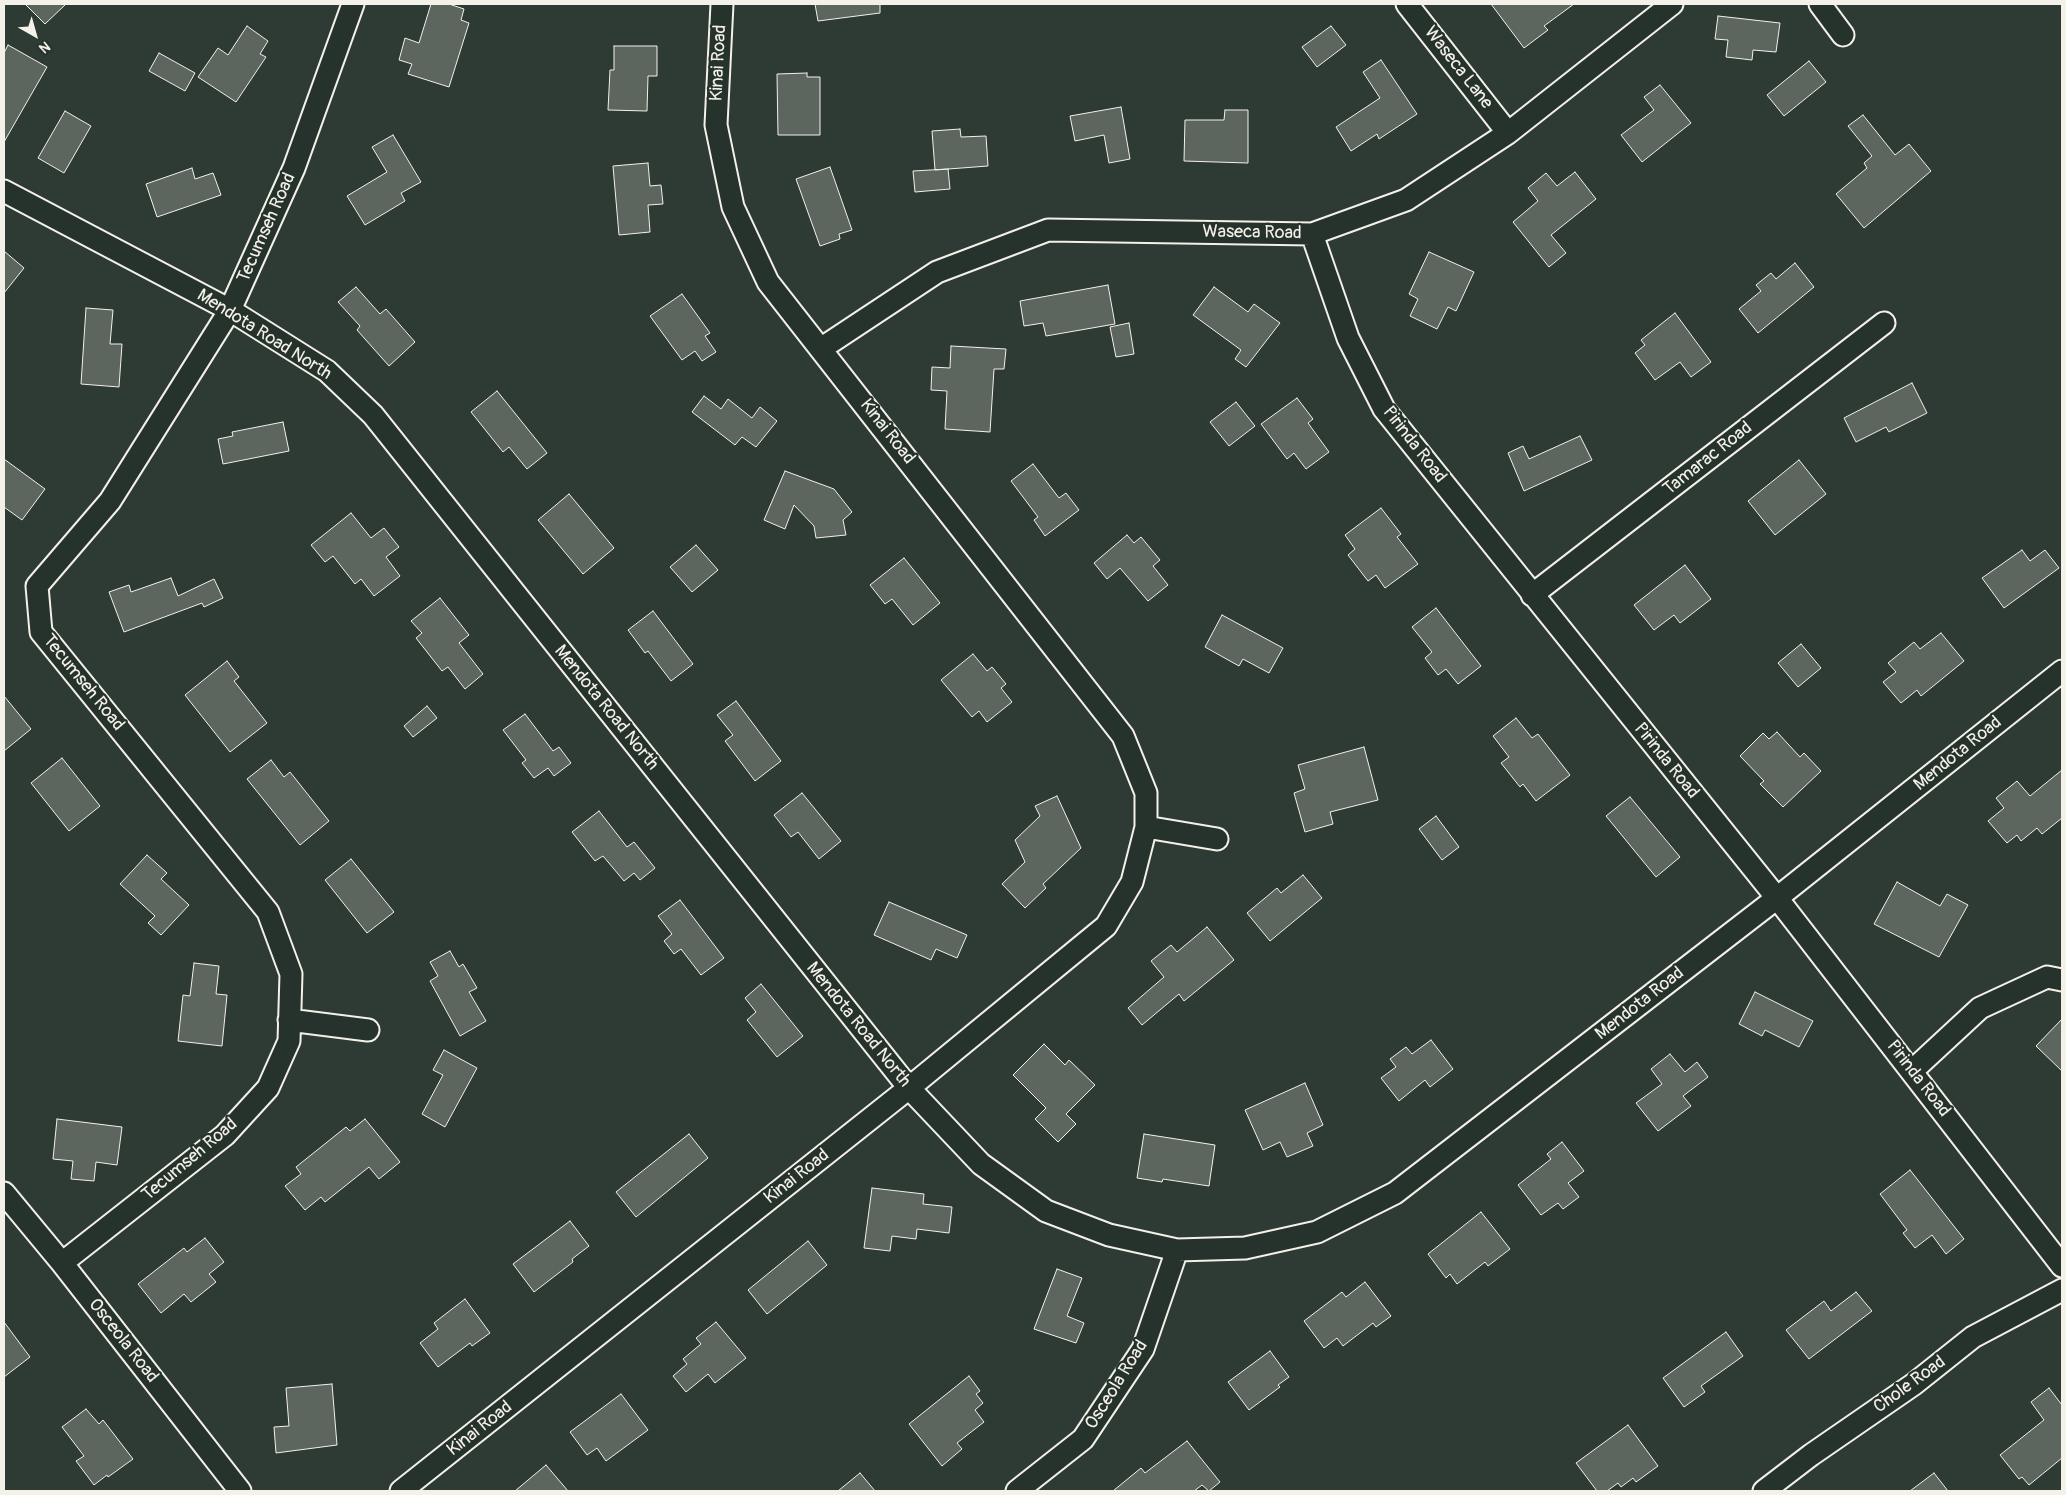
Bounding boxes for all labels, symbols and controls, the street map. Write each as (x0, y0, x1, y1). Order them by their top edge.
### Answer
north arrow (10, 10, 60, 60)
street label: Waseca Lane (1419, 22, 1497, 114)
street label: Kinai Road (706, 24, 732, 102)
text: N (36, 38, 54, 57)
street label: Tecumseh Road (233, 170, 301, 286)
street label: Waseca Road (1202, 221, 1302, 245)
street label: Mendota Road North (193, 285, 335, 385)
street label: Kinai Road (855, 395, 919, 469)
street label: Pirinda Road (1377, 402, 1451, 488)
street label: Tamarac Road (1659, 418, 1757, 500)
street label: Tecumseh Road (38, 630, 128, 736)
street label: Mendota Road North (549, 641, 663, 775)
street label: Mendota Road (1910, 712, 2006, 796)
street label: Pirinda Road (1629, 719, 1703, 803)
street label: Mendota Road North (801, 958, 915, 1092)
street label: Mendota Road (1591, 963, 1689, 1045)
street label: Pirinda Road (1881, 1036, 1955, 1122)
street label: Tecumseh Road (138, 1114, 242, 1206)
street label: Kinai Road (760, 1145, 834, 1209)
street label: Osceola Road (83, 1295, 163, 1387)
street label: Osceola Road (1081, 1336, 1153, 1434)
street label: Chole Road (1870, 1352, 1950, 1418)
street label: Kinai Road (443, 1397, 517, 1461)

